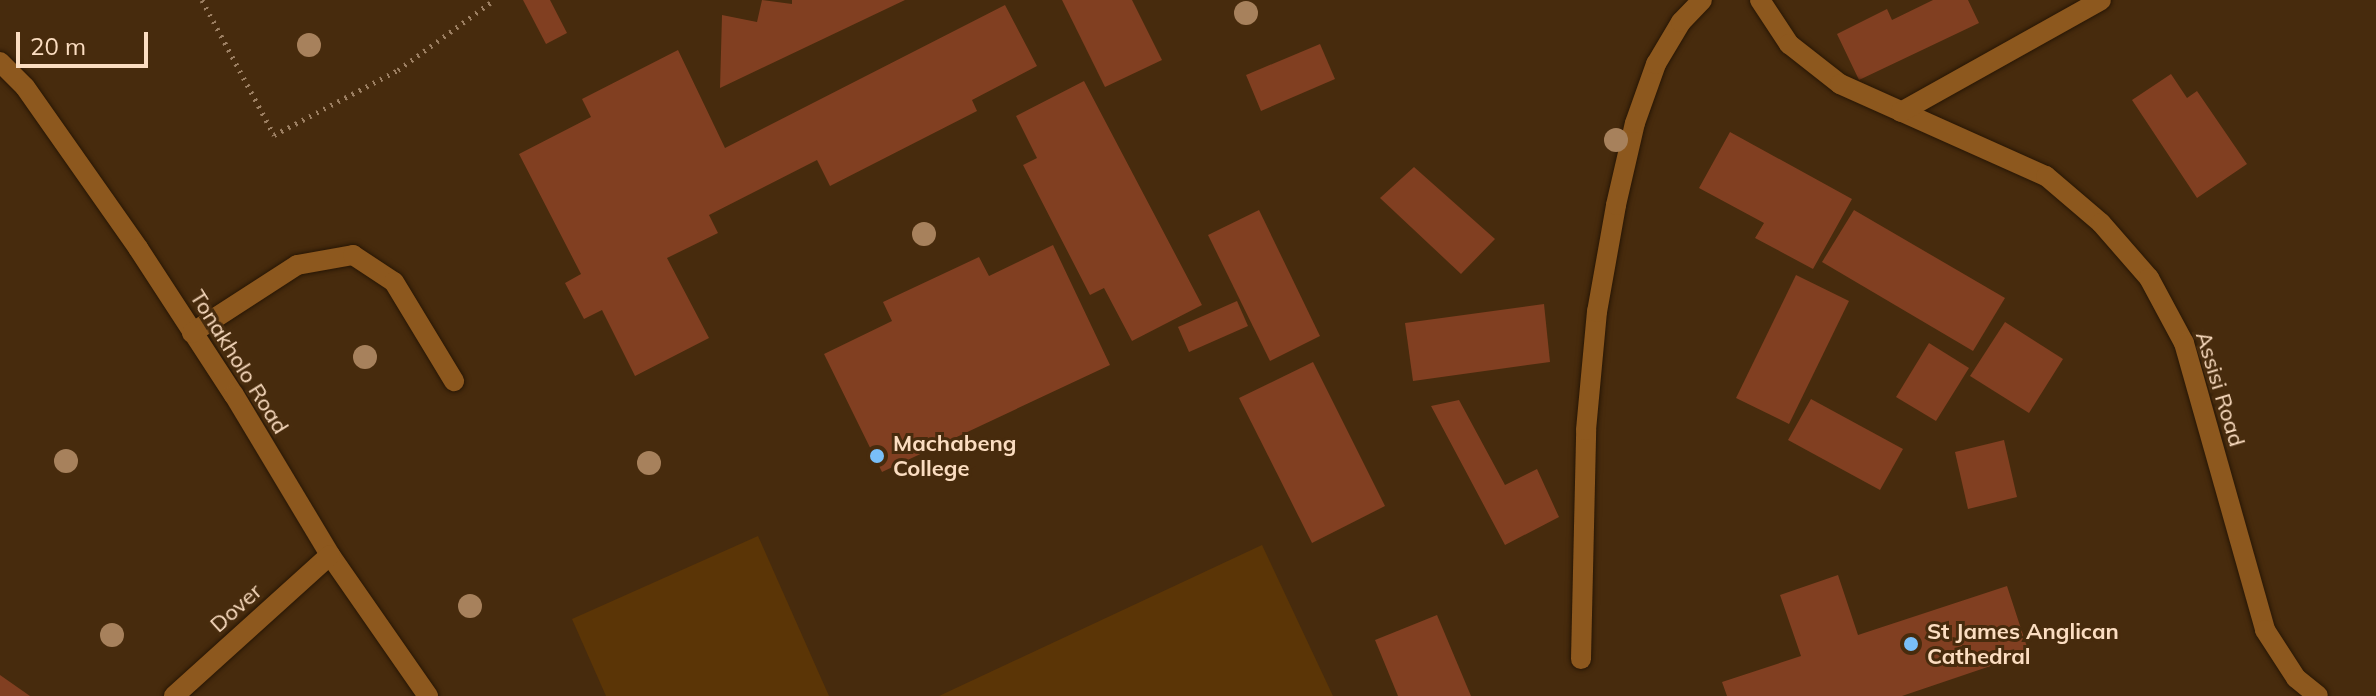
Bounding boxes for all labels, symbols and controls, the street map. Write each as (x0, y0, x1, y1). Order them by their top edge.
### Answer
scale bar (20, 16, 152, 66)
text: 20 m (30, 31, 86, 61)
street label: Tonakholo Road (184, 285, 294, 439)
street label: Assisi Road (2190, 328, 2250, 450)
place label: Machabeng College (893, 430, 1016, 482)
marker: Machabeng College (868, 447, 886, 465)
street label: Dover (205, 578, 267, 638)
place label: St James Anglican Cathedral (1927, 618, 2119, 670)
marker: St James Anglican Cathedral (1902, 635, 1920, 653)

